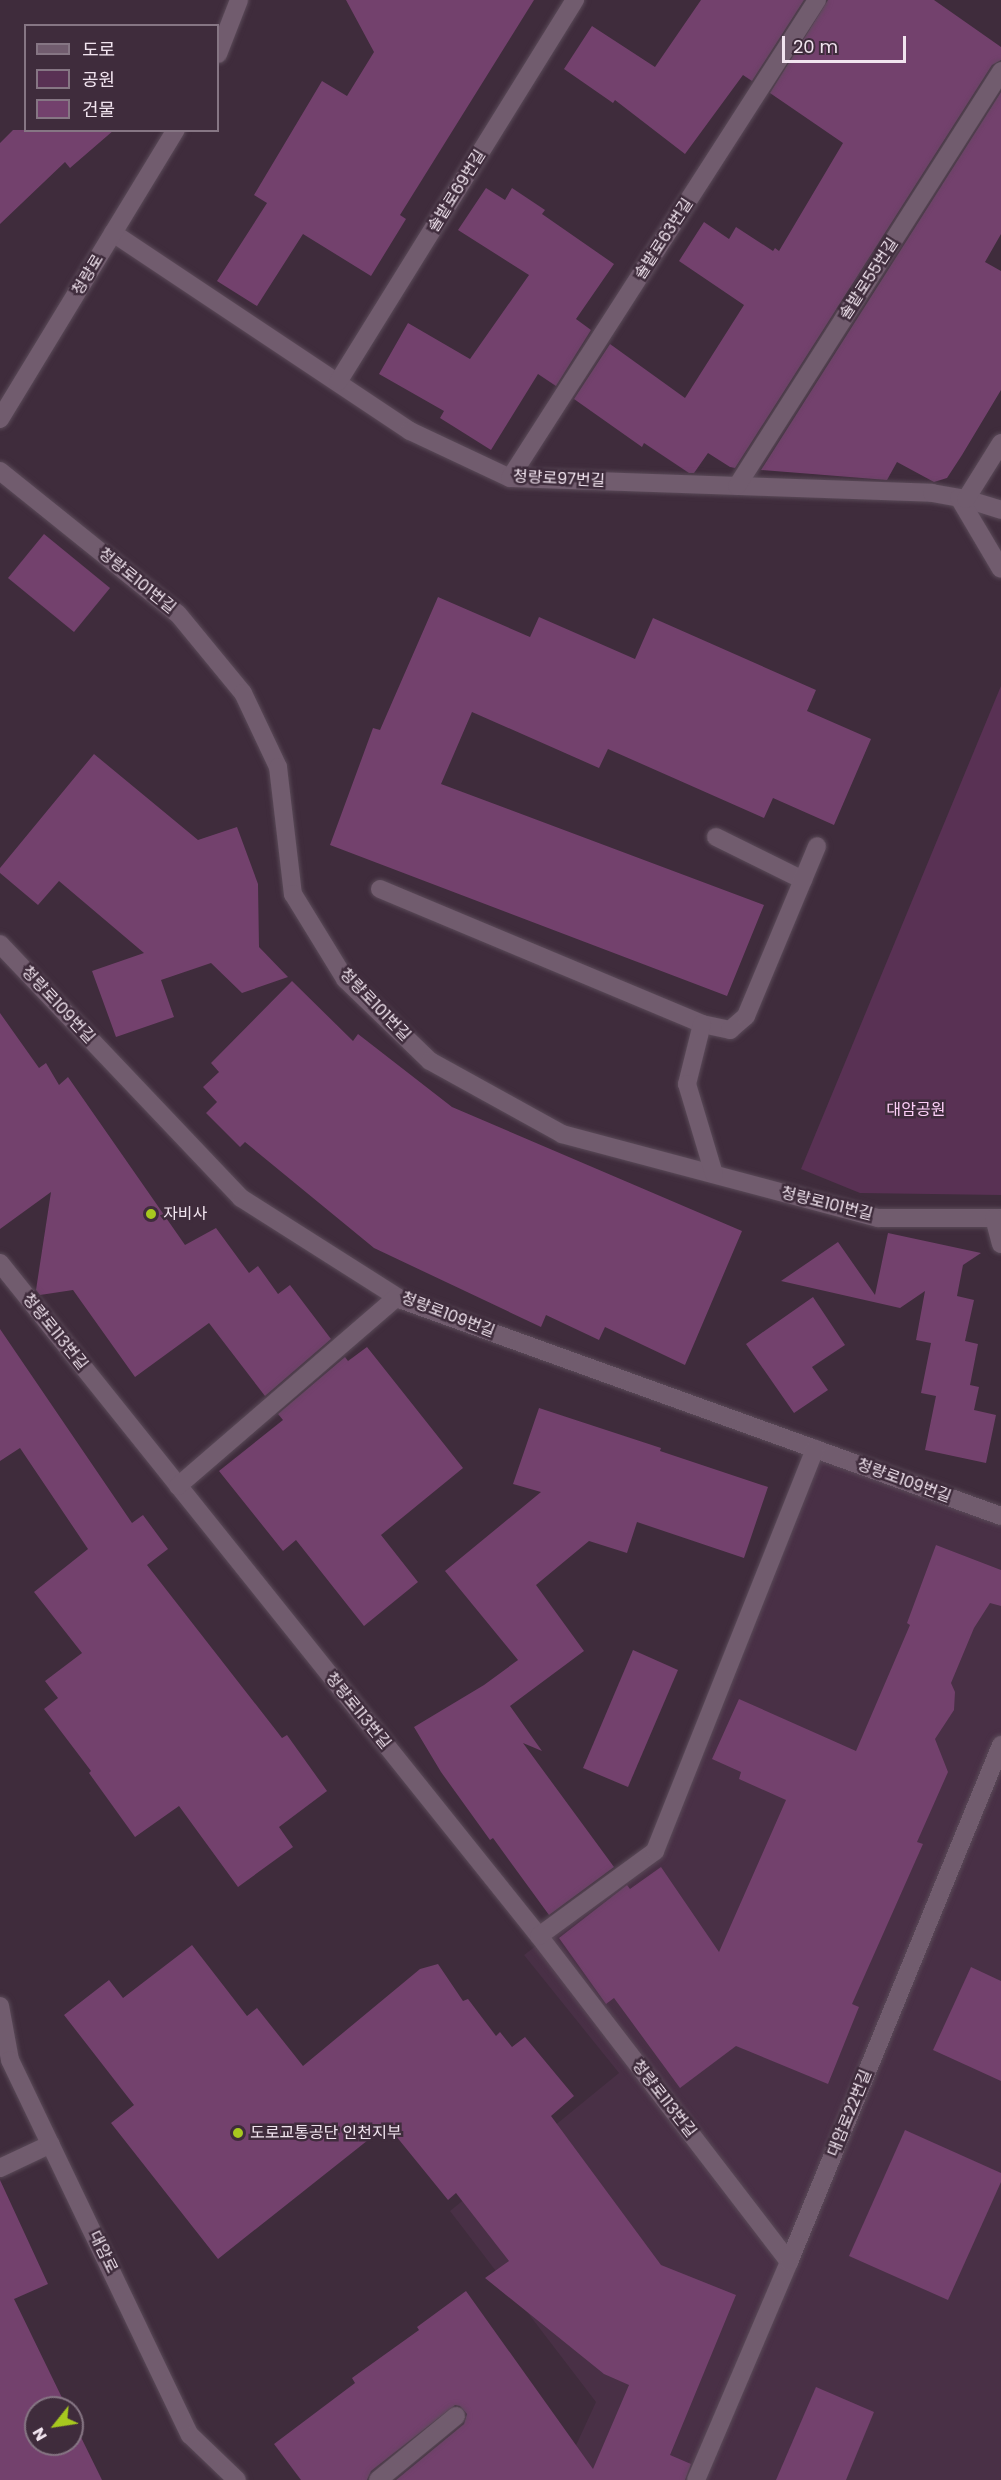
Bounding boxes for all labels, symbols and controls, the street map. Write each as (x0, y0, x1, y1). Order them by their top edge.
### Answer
legend (24, 24, 219, 132)
scale bar (785, 24, 910, 62)
text: 20 m (793, 34, 838, 59)
text: 도로 (82, 37, 115, 62)
text: 공원 (82, 67, 115, 92)
text: 건물 (82, 97, 115, 122)
street label: 솔밭로69번길 (424, 146, 490, 236)
street label: 솔밭로63번길 (631, 195, 697, 283)
street label: 솔밭로55번길 (835, 234, 903, 324)
street label: 청량로 (68, 251, 108, 299)
street label: 청량로97번길 (512, 467, 606, 491)
street label: 청량로101번길 (94, 544, 180, 618)
street label: 청량로109번길 (17, 962, 99, 1048)
street label: 청량로101번길 (335, 965, 415, 1045)
park label: 대암공원 (887, 1100, 945, 1120)
street label: 청량로101번길 (779, 1183, 875, 1225)
place label: 자비사 (163, 1204, 207, 1224)
marker: 자비사 (144, 1207, 158, 1221)
street label: 청량로109번길 (398, 1288, 498, 1342)
street label: 청량로113번길 (18, 1290, 92, 1374)
street label: 청량로109번길 (854, 1455, 954, 1507)
street label: 청량로113번길 (321, 1669, 395, 1753)
street label: 청량로113번길 (628, 2056, 700, 2142)
street label: 대암로22번길 (824, 2067, 876, 2159)
place label: 도로교통공단 인천지부 (250, 2123, 401, 2143)
marker: 도로교통공단 인천지부 (231, 2126, 245, 2140)
street label: 대암로 (85, 2228, 121, 2276)
north arrow (24, 2396, 84, 2456)
text: N (27, 2423, 53, 2445)

